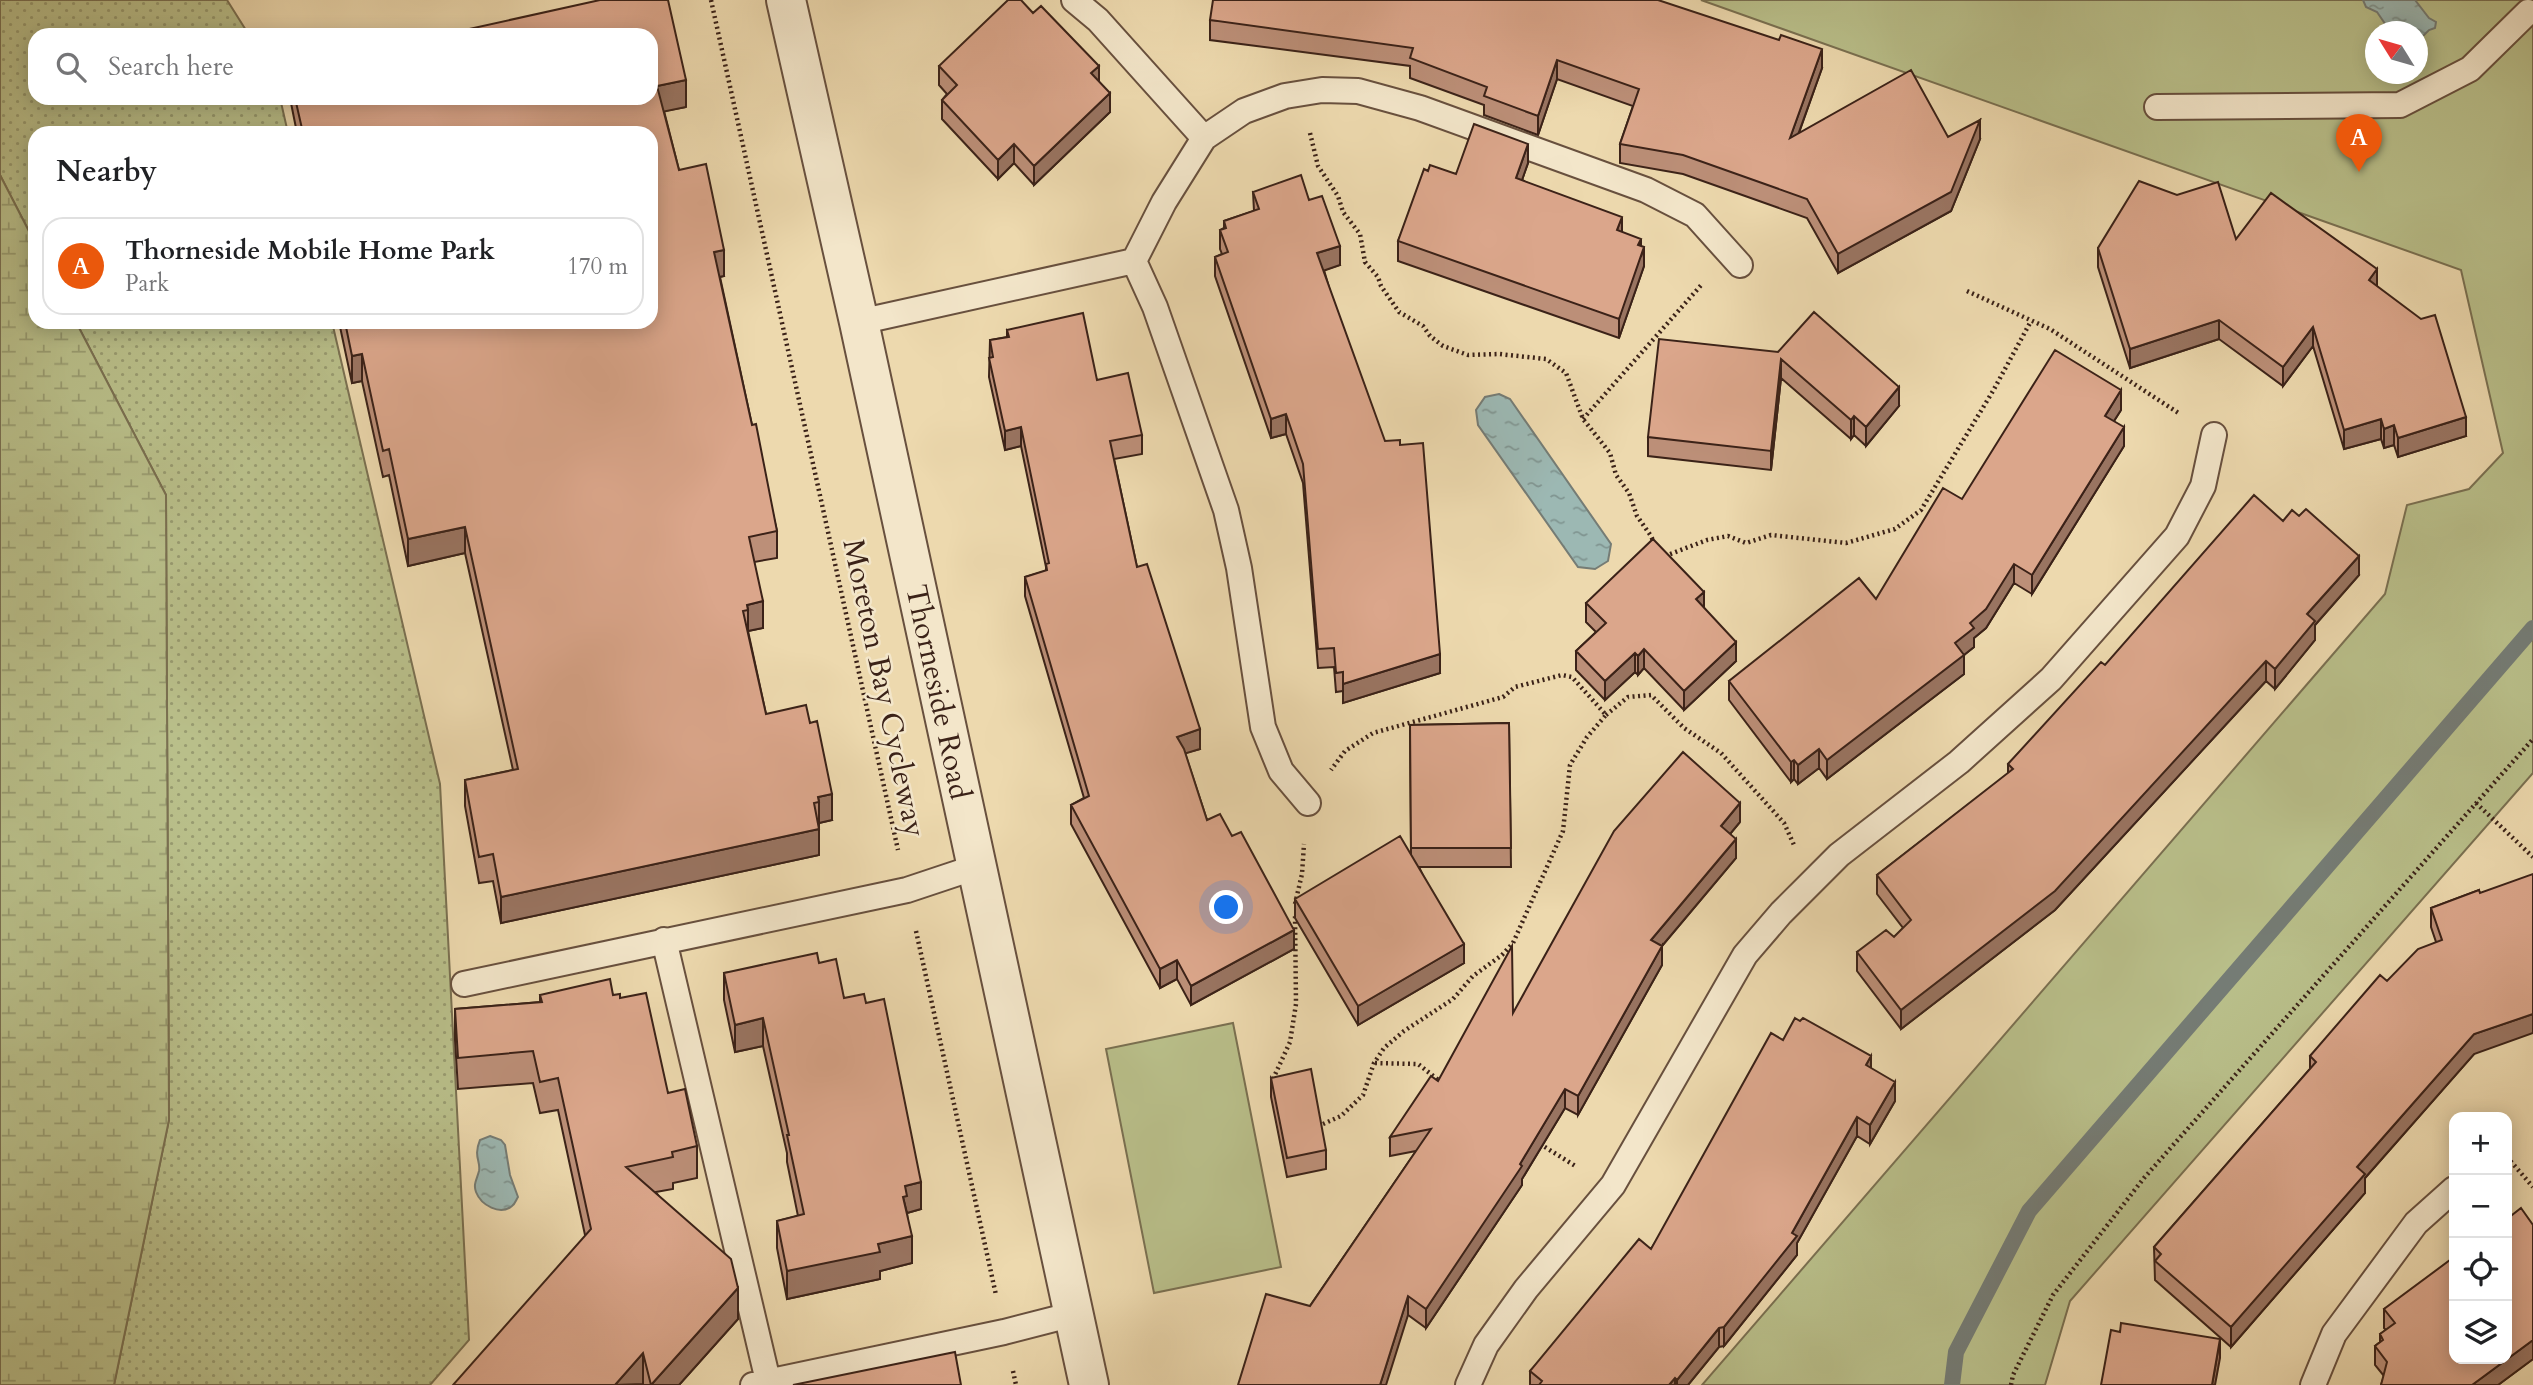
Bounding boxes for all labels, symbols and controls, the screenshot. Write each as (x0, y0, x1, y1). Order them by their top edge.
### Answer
north arrow (2365, 21, 2428, 84)
search box (28, 28, 658, 105)
icon: search (52, 48, 90, 86)
text: Search here (108, 49, 234, 84)
pin: A (2336, 114, 2382, 172)
text: Nearby (56, 151, 157, 192)
text: Thorneside Mobile Home Park (125, 233, 495, 268)
text: A (72, 251, 90, 282)
text: 170 m (567, 251, 628, 282)
text: Park (125, 268, 169, 299)
street label: Moreton Bay Cycleway (832, 535, 936, 841)
street label: Thorneside Road (895, 581, 981, 803)
your location (1209, 890, 1243, 924)
map controls (2449, 1112, 2512, 1364)
button: + (2449, 1112, 2512, 1175)
button: − (2449, 1175, 2512, 1238)
button: locate (2449, 1238, 2512, 1301)
button: layers (2449, 1301, 2512, 1364)

